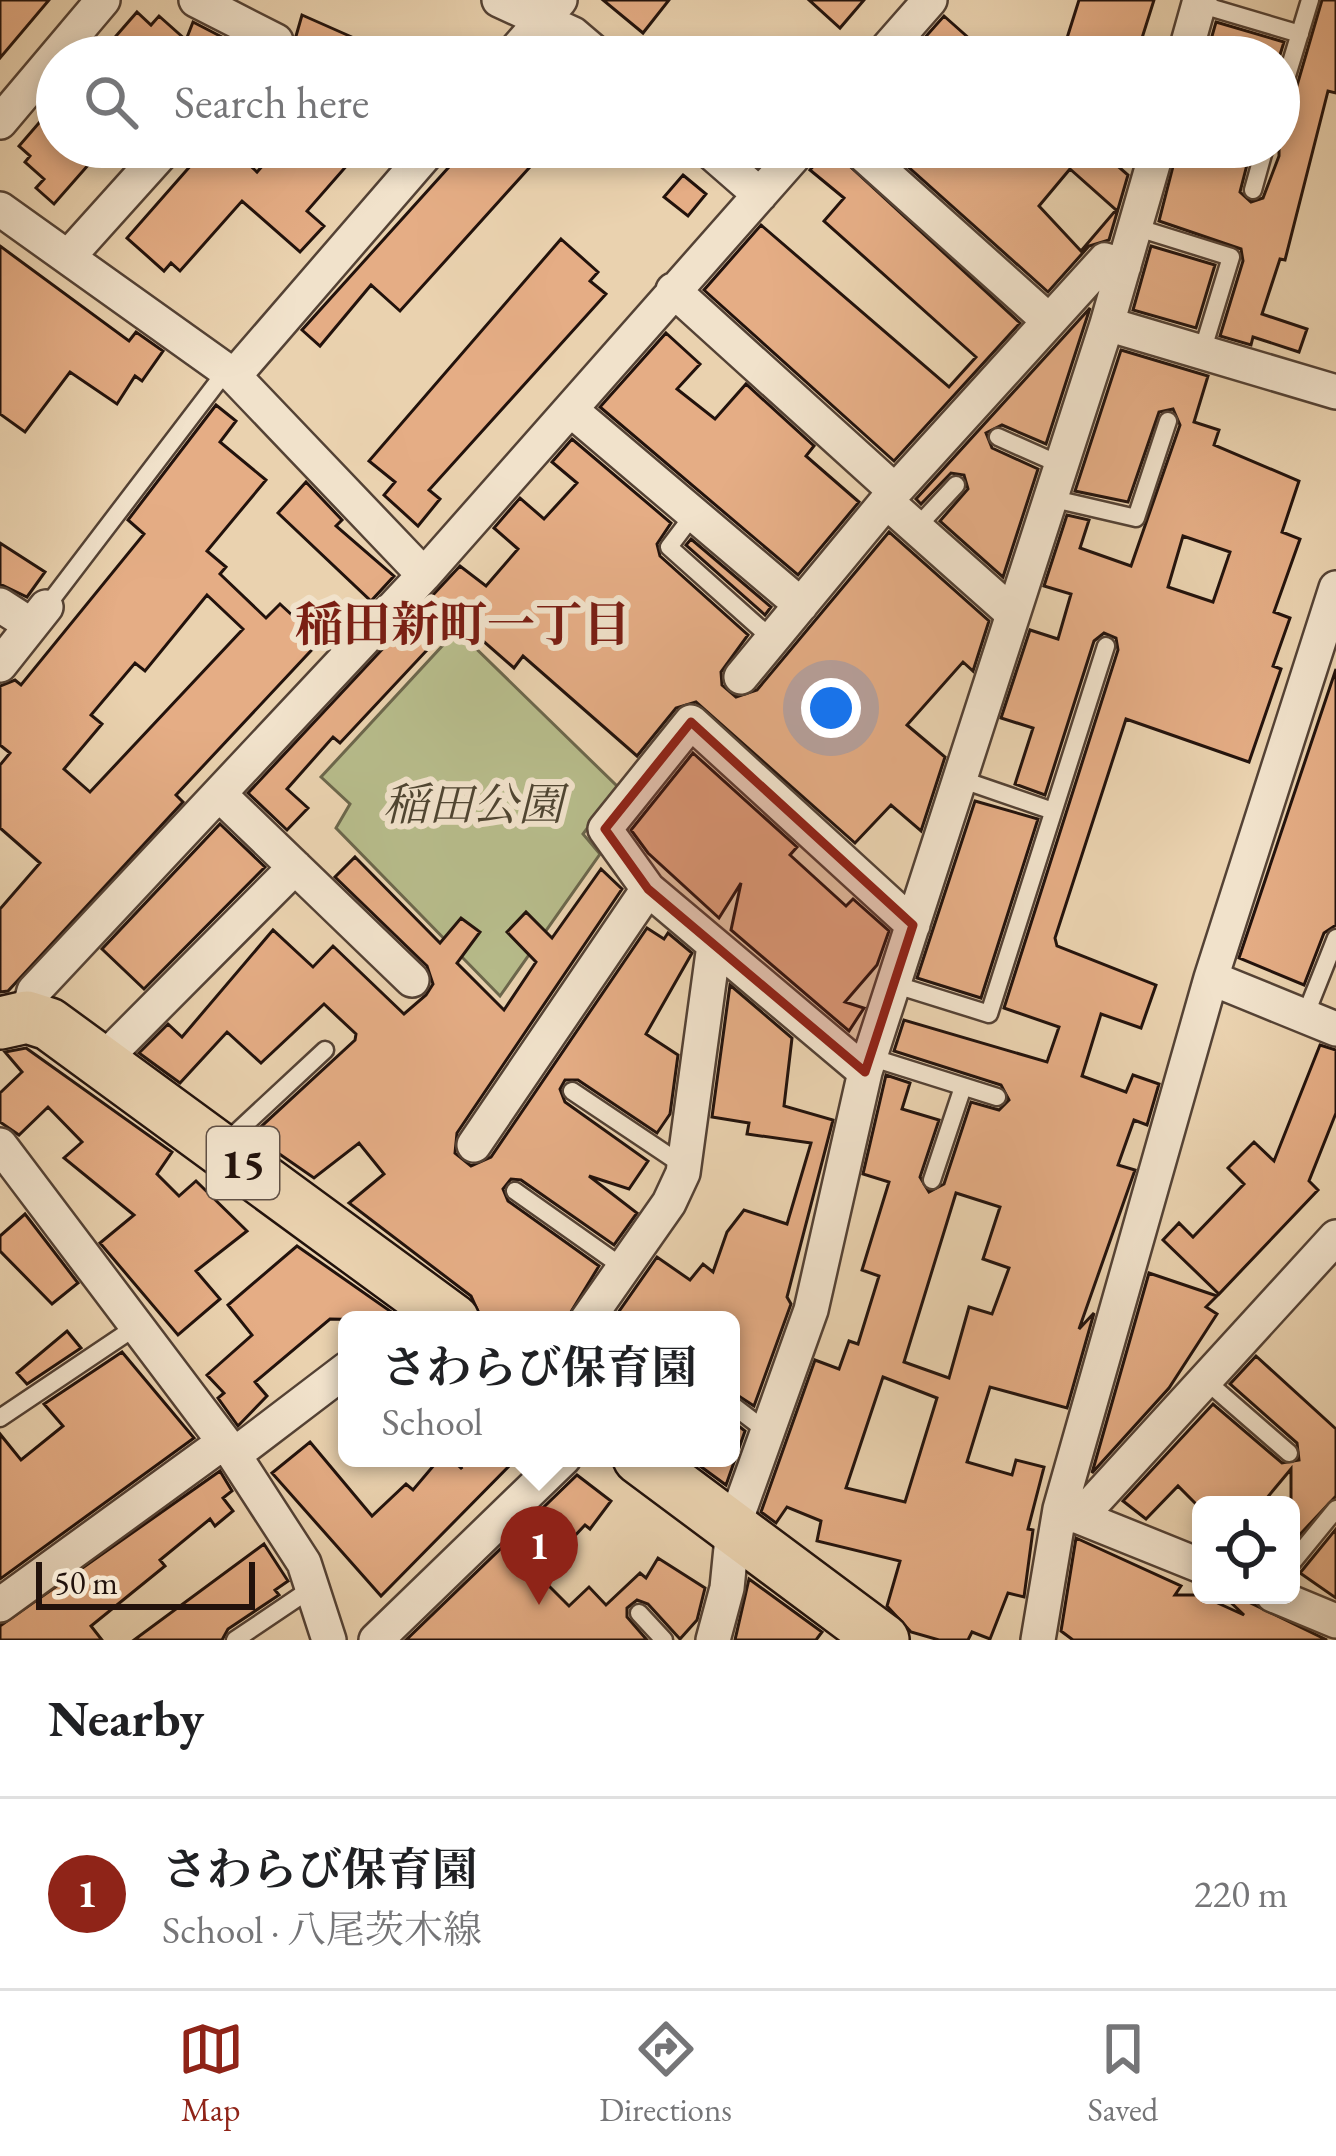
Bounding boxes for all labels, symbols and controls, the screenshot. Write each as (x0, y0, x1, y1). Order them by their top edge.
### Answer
search box (36, 36, 1300, 168)
icon: search (78, 69, 144, 135)
text: Search here (174, 73, 369, 131)
district label: 稲田新町一丁目 (295, 593, 631, 655)
your location (801, 678, 861, 738)
park label: 稲田公園 (383, 775, 570, 833)
road number: 15 (207, 1127, 279, 1199)
popup (338, 1311, 740, 1467)
text: さわらび保育園 (381, 1338, 697, 1396)
text: School (381, 1396, 483, 1447)
map controls (1192, 1496, 1300, 1604)
button: locate (1192, 1496, 1300, 1604)
pin: 1 (500, 1506, 578, 1605)
scale bar (36, 1556, 255, 1609)
text: 50 m (54, 1561, 118, 1604)
text: Nearby (48, 1685, 204, 1751)
text: さわらび保育園 (162, 1840, 477, 1898)
text: 1 (77, 1868, 97, 1919)
text: 220 m (1194, 1868, 1288, 1919)
text: School · 八尾茨木線 (162, 1904, 482, 1955)
tab: Map (178, 2016, 244, 2131)
tab: Directions (599, 2016, 732, 2131)
tab: Saved (1088, 2016, 1158, 2131)

